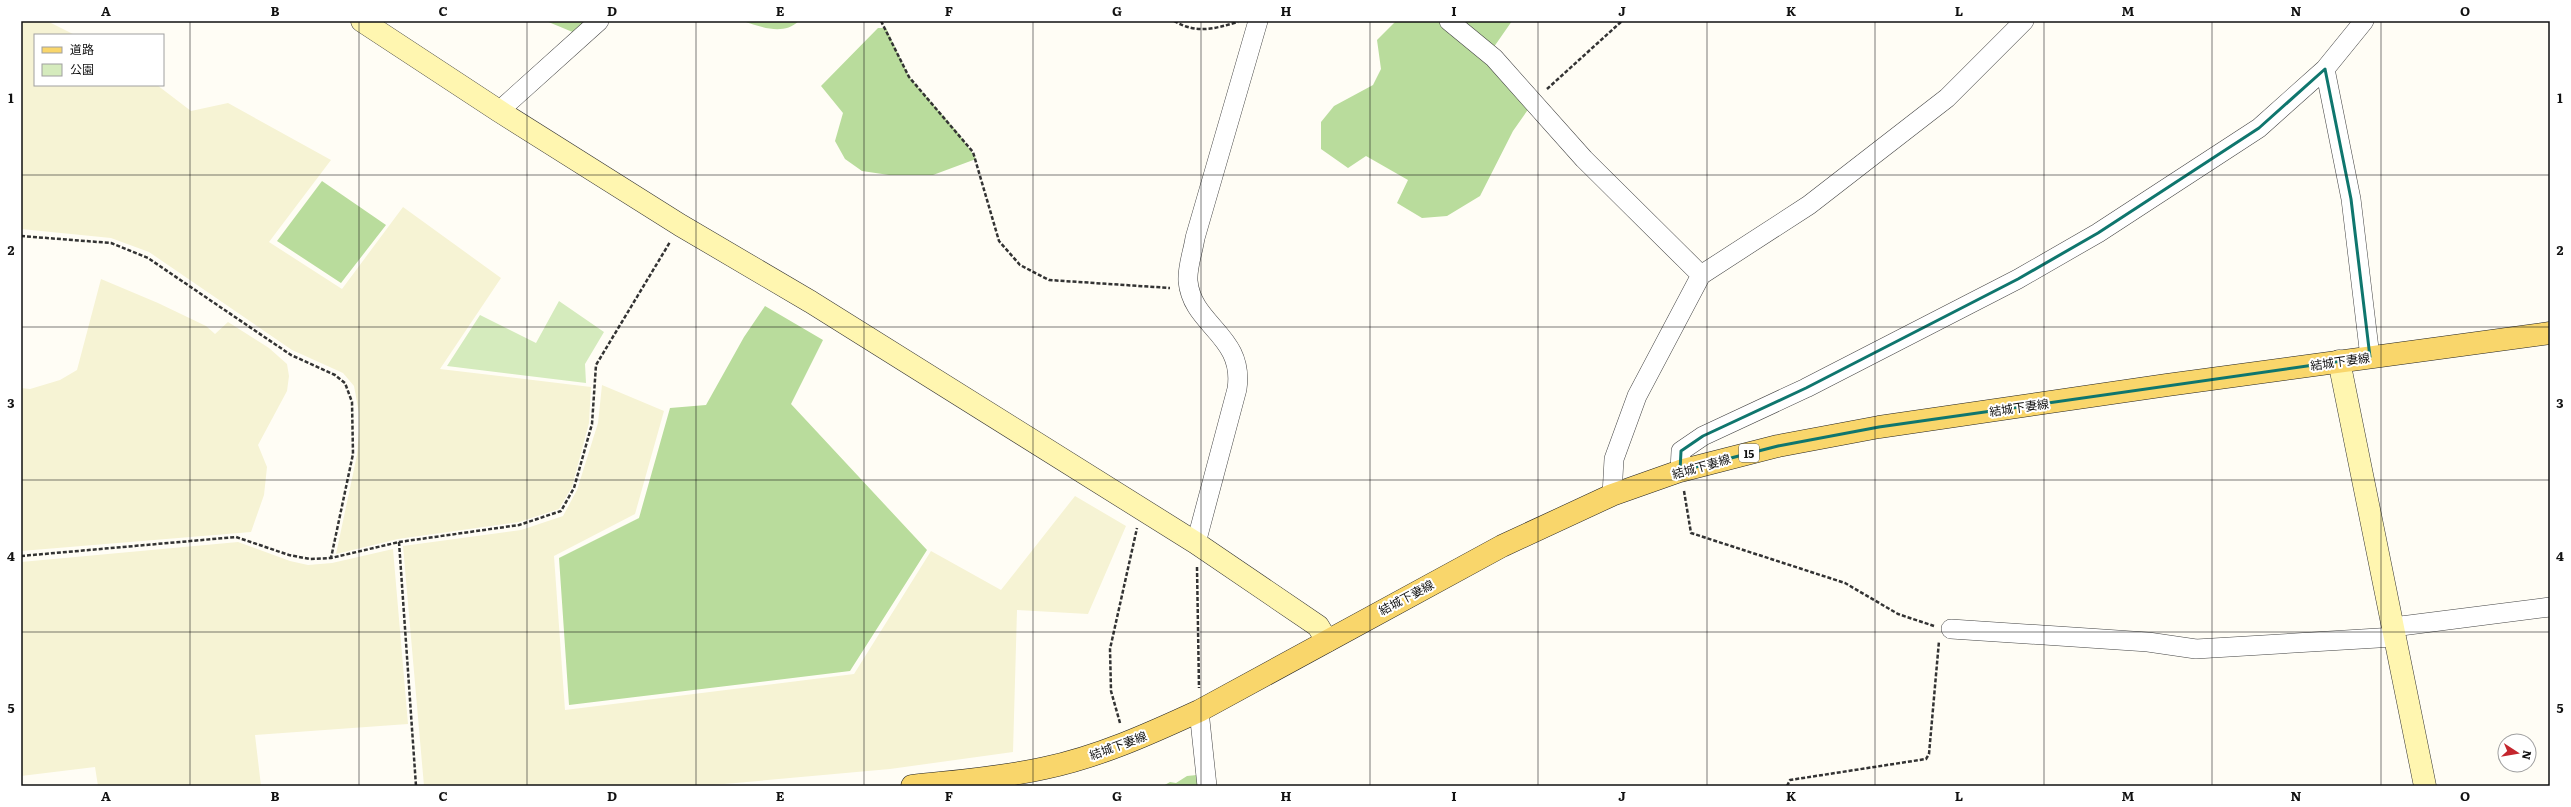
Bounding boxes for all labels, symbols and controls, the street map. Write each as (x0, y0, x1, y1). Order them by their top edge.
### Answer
text: A (101, 1, 111, 20)
text: B (271, 1, 280, 20)
text: C (438, 1, 448, 20)
text: D (607, 1, 617, 20)
text: E (776, 1, 785, 20)
text: F (945, 1, 953, 20)
text: G (1112, 1, 1122, 20)
text: H (1281, 1, 1292, 20)
text: I (1451, 1, 1457, 20)
text: J (1618, 1, 1626, 20)
text: K (1786, 1, 1797, 20)
text: L (1955, 1, 1963, 20)
text: M (2122, 1, 2135, 20)
text: N (2291, 1, 2302, 20)
text: O (2460, 1, 2470, 20)
legend (34, 34, 164, 86)
text: 道路 (70, 40, 94, 58)
text: 公園 (70, 60, 94, 78)
text: 1 (8, 88, 14, 107)
text: 1 (2557, 88, 2563, 107)
text: 2 (8, 240, 15, 259)
text: 2 (2557, 240, 2564, 259)
street label: 結城下妻線 (2309, 348, 2371, 374)
text: 3 (7, 393, 15, 412)
text: 3 (2556, 393, 2564, 412)
street label: 結城下妻線 (1988, 394, 2050, 420)
road number: 15 (1739, 444, 1759, 462)
street label: 結城下妻線 (1670, 449, 1732, 483)
text: 4 (7, 546, 15, 565)
text: 4 (2556, 546, 2564, 565)
street label: 結城下妻線 (1375, 575, 1437, 619)
text: 5 (7, 698, 15, 717)
text: 5 (2556, 698, 2564, 717)
street label: 結城下妻線 (1087, 726, 1149, 764)
north arrow (2497, 733, 2537, 773)
text: N (2519, 749, 2537, 761)
text: A (101, 786, 111, 805)
text: B (271, 786, 280, 805)
text: C (438, 786, 448, 805)
text: D (607, 786, 617, 805)
text: E (776, 786, 785, 805)
text: F (945, 786, 953, 805)
text: G (1112, 786, 1122, 805)
text: H (1281, 786, 1292, 805)
text: I (1451, 786, 1457, 805)
text: J (1618, 786, 1626, 805)
text: K (1786, 786, 1797, 805)
text: L (1955, 786, 1963, 805)
text: M (2122, 786, 2135, 805)
text: N (2291, 786, 2302, 805)
text: O (2460, 786, 2470, 805)

